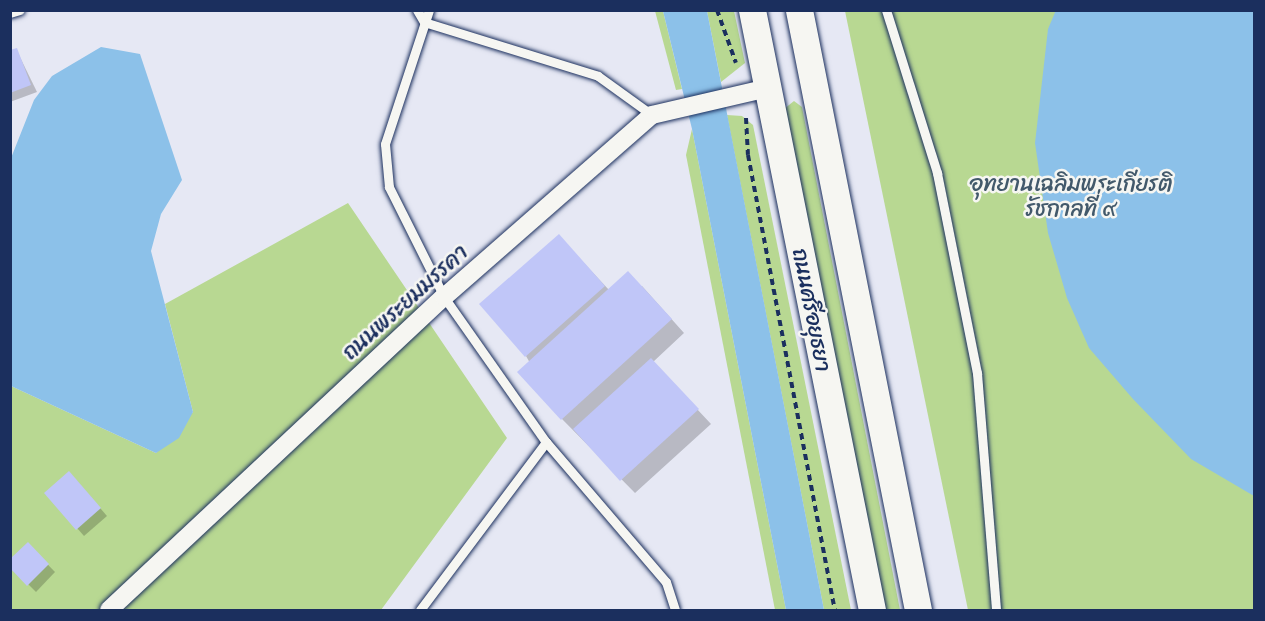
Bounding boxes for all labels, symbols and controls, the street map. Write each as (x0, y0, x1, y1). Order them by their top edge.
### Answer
park label: อุทยานเฉลิมพระเกียรติ รัชกาลที่ ๙ (970, 170, 1172, 222)
street label: ถนนพระยมมรรคา (337, 239, 473, 365)
street label: ถนนศรีอยุธยา (787, 246, 837, 374)

